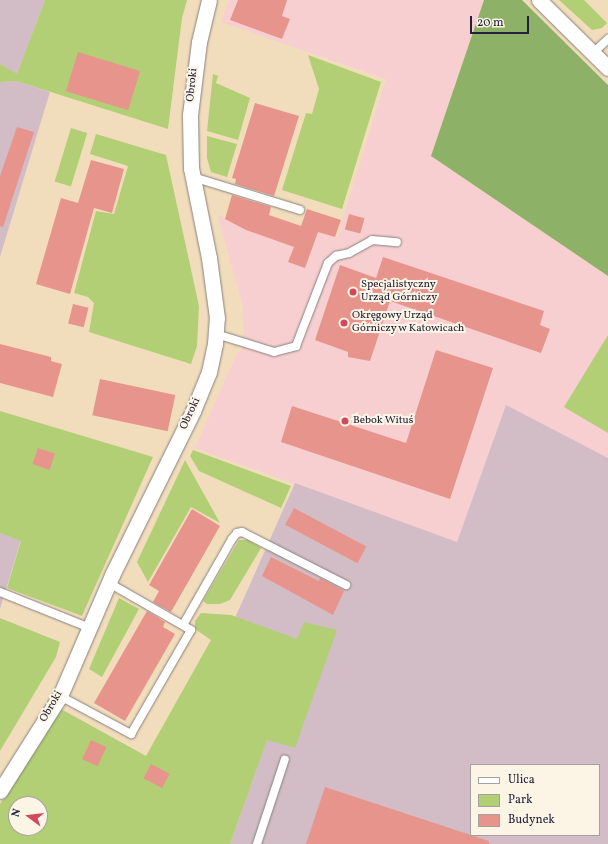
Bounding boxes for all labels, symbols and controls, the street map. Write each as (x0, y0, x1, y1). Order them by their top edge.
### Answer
scale bar (472, 8, 531, 34)
text: 20 m (477, 15, 504, 31)
street label: Obroki (185, 68, 201, 102)
place label: Specjalistyczny Urząd Górniczy (361, 279, 437, 305)
marker: Specjalistyczny Urząd Górniczy (348, 287, 358, 297)
place label: Okręgowy Urząd Górniczy w Katowicach (352, 310, 465, 336)
marker: Okręgowy Urząd Górniczy w Katowicach (339, 318, 349, 328)
street label: Obroki (178, 396, 204, 432)
place label: Bebok Wituś (353, 414, 414, 428)
marker: Bebok Wituś (340, 416, 350, 426)
street label: Obroki (38, 689, 66, 725)
legend (470, 764, 600, 836)
text: Ulica (508, 772, 535, 788)
text: Park (508, 792, 533, 808)
north arrow (8, 796, 48, 836)
text: N (9, 807, 25, 819)
text: Budynek (508, 812, 555, 828)

